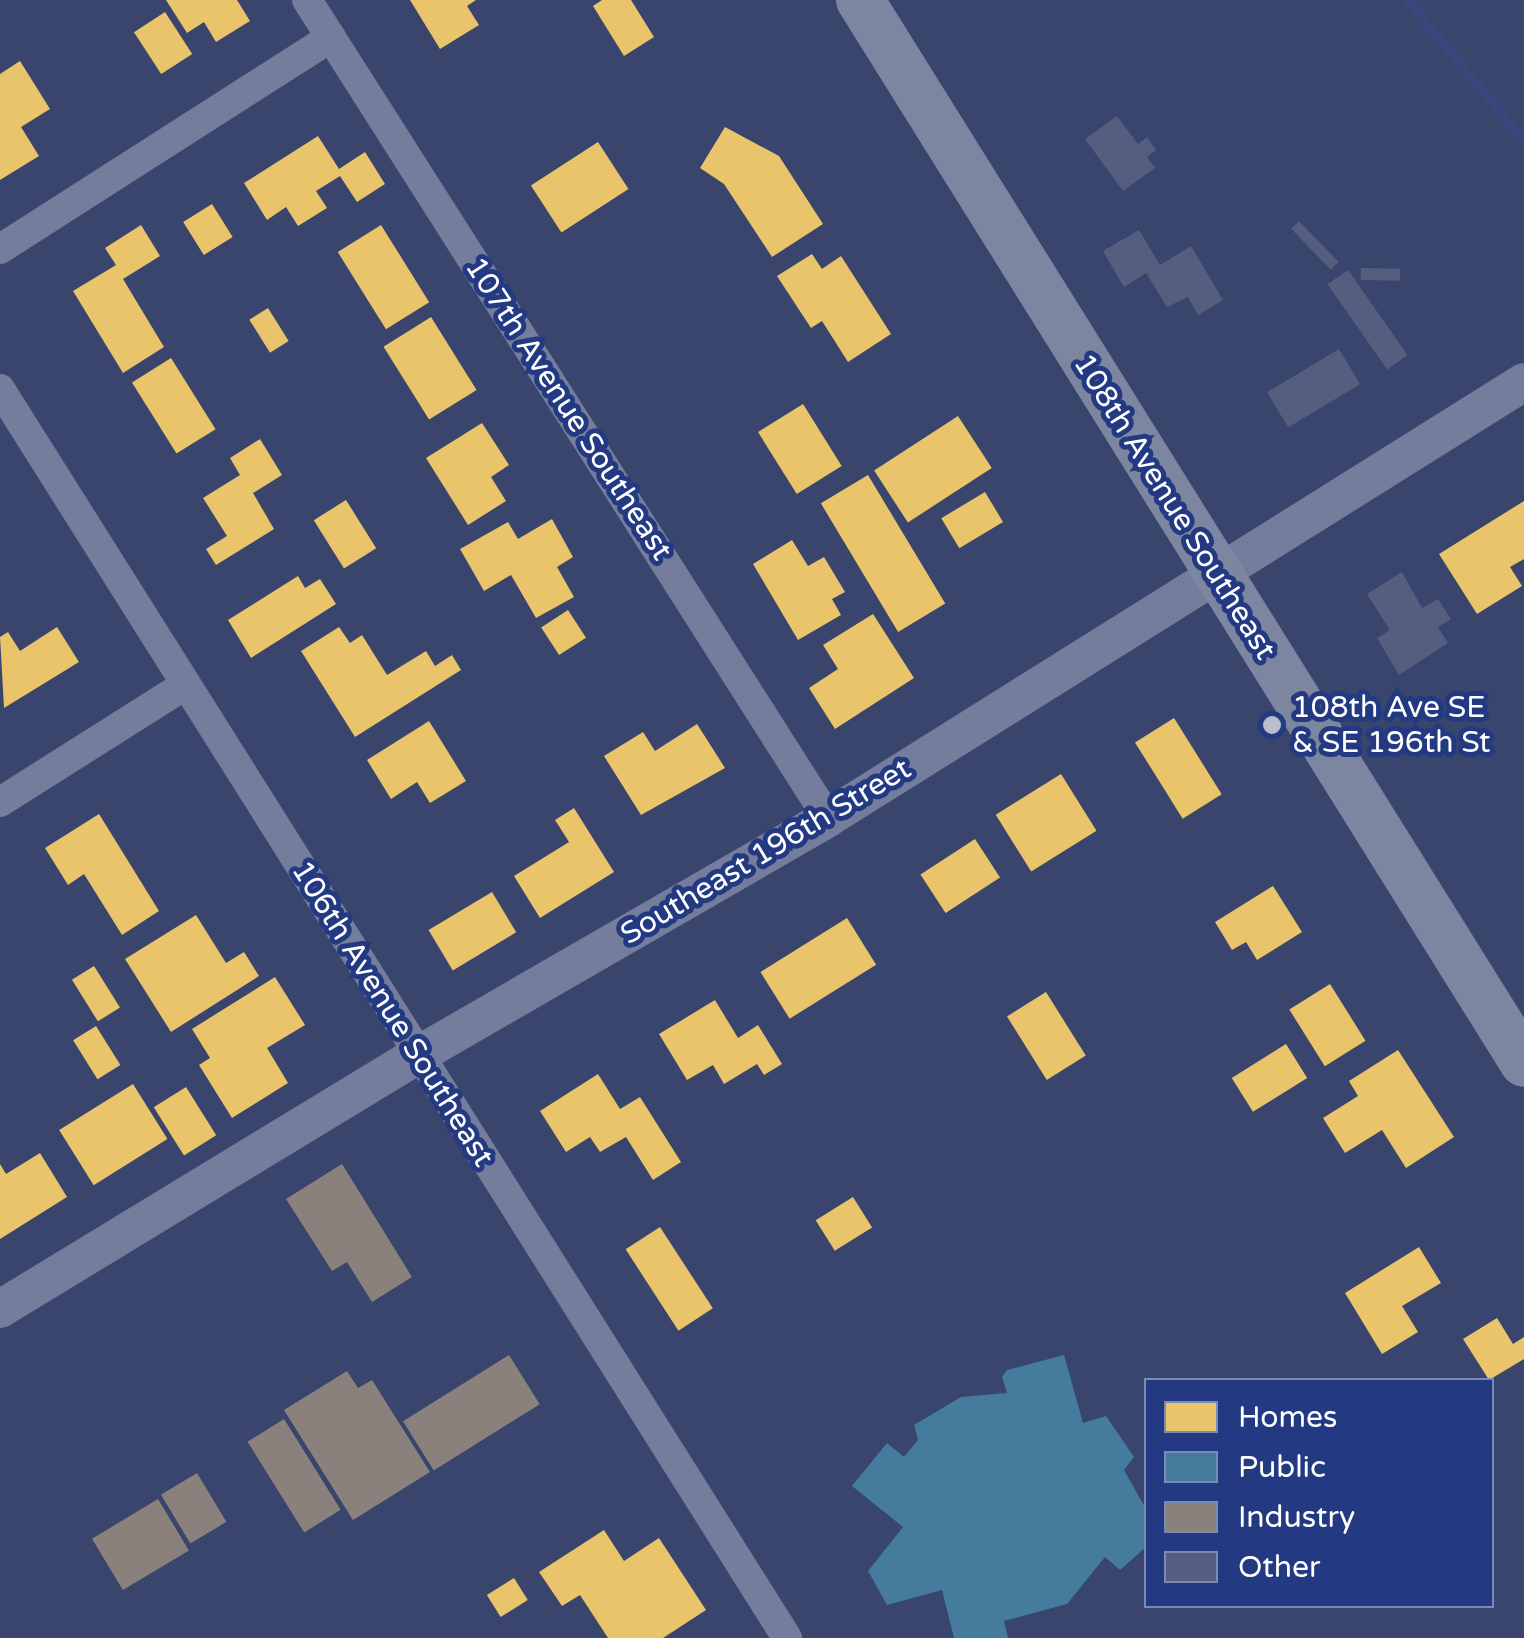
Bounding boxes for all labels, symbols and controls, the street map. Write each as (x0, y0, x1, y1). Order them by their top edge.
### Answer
street label: 107th Avenue Southeast (457, 251, 679, 567)
street label: 108th Avenue Southeast (1065, 348, 1283, 666)
place label: 108th Ave SE & SE 196th St (1292, 690, 1491, 760)
marker: 108th Ave SE & SE 196th St (1261, 714, 1283, 736)
street label: Southeast 196th Street (614, 751, 918, 953)
street label: 106th Avenue Southeast (283, 855, 501, 1173)
legend (1144, 1378, 1494, 1608)
text: Homes (1238, 1399, 1337, 1436)
text: Public (1238, 1449, 1326, 1486)
text: Industry (1238, 1499, 1355, 1536)
text: Other (1238, 1549, 1321, 1586)

